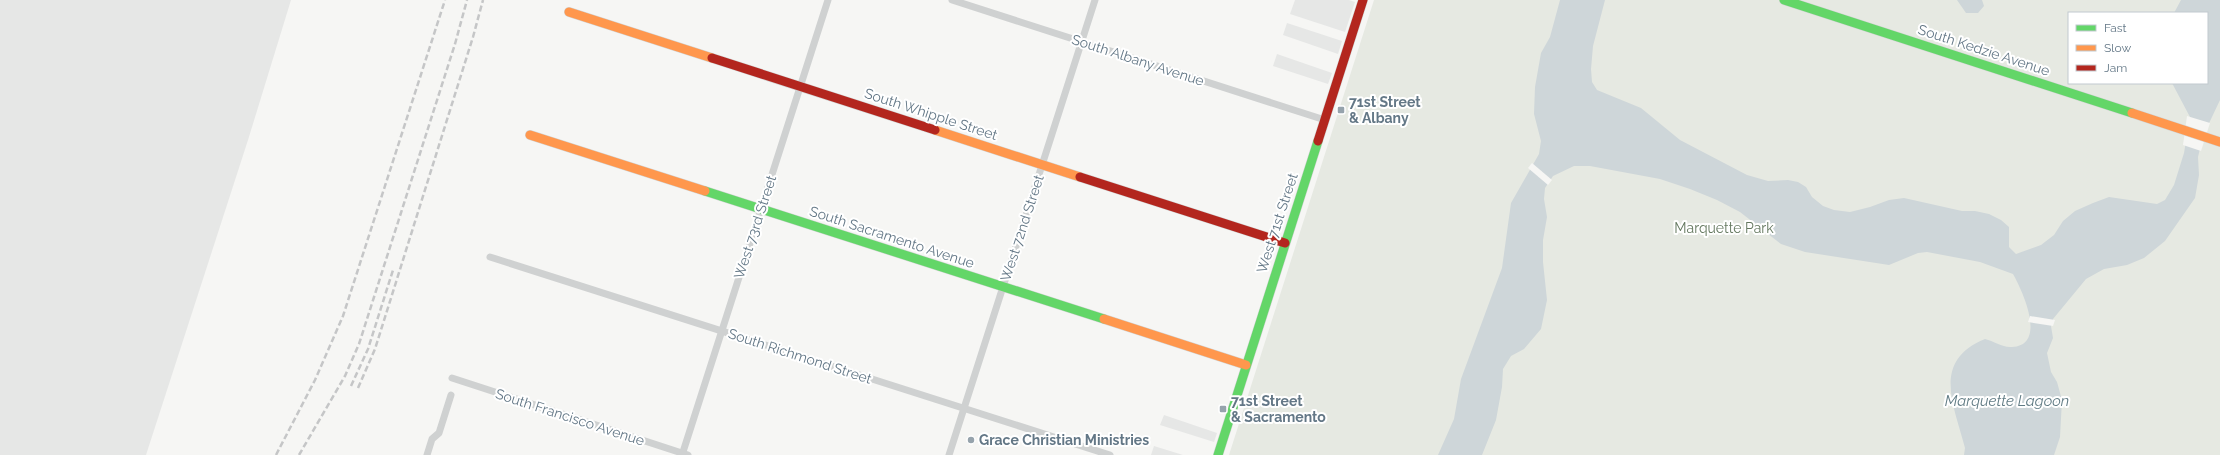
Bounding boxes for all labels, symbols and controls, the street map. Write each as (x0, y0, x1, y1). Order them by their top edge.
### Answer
legend (2068, 12, 2208, 84)
street label: South Kedzie Avenue (1916, 21, 2052, 79)
text: Fast (2104, 21, 2127, 35)
street label: South Albany Avenue (1070, 31, 1206, 89)
text: Slow (2104, 41, 2131, 55)
text: Jam (2104, 61, 2127, 75)
street label: South Whipple Street (863, 85, 1000, 143)
place label: 71st Street & Albany (1349, 94, 1421, 126)
marker: 71st Street & Albany (1336, 105, 1346, 115)
street label: West 71st Street (1253, 171, 1301, 275)
street label: West 72nd Street (997, 172, 1047, 283)
street label: West 73rd Street (731, 173, 779, 281)
street label: South Sacramento Avenue (808, 203, 976, 271)
park label: Marquette Park (1674, 220, 1774, 236)
street label: South Richmond Street (726, 325, 874, 387)
street label: South Francisco Avenue (494, 385, 646, 449)
water label: Marquette Lagoon (1945, 392, 2069, 410)
place label: 71st Street & Sacramento (1231, 393, 1326, 425)
marker: 71st Street & Sacramento (1218, 404, 1228, 414)
place label: Grace Christian Ministries (979, 432, 1149, 448)
marker: Grace Christian Ministries (966, 435, 976, 445)

